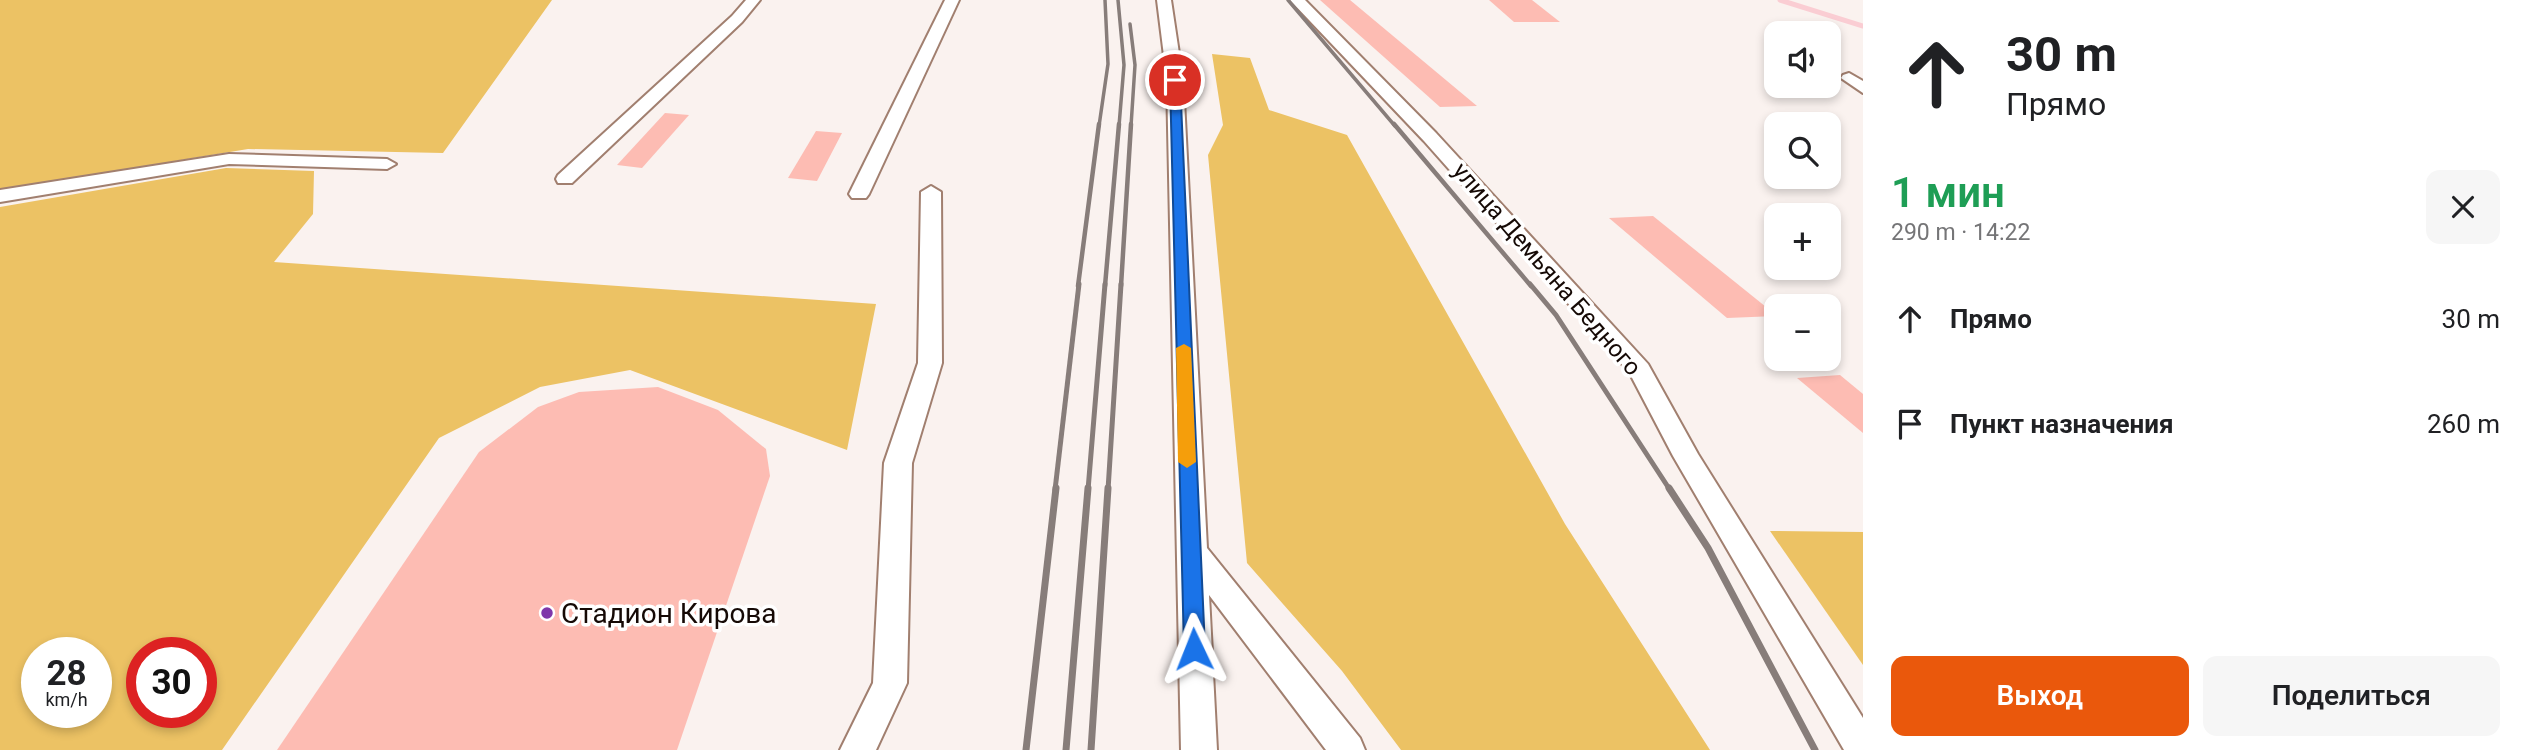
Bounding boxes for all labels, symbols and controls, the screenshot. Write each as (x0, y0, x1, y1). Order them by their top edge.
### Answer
map controls (1764, 21, 1841, 371)
button: sound (1764, 21, 1841, 98)
text: 30 m (2006, 26, 2117, 83)
icon: ahead (1891, 28, 1982, 119)
pin (1145, 50, 1205, 110)
icon: arrive (1156, 61, 1194, 99)
text: Прямо (2006, 85, 2106, 123)
button: search (1764, 112, 1841, 189)
street label: улица Демьяна Бедного (1447, 157, 1647, 381)
text: 1 мин (1891, 168, 2005, 217)
button: close (2426, 170, 2500, 244)
button: + (1764, 203, 1841, 280)
text: 290 m · 14:22 (1891, 219, 2030, 246)
button: − (1764, 294, 1841, 371)
icon: ahead (1891, 300, 1929, 338)
text: Прямо (1950, 304, 2032, 334)
text: 30 m (2442, 304, 2500, 334)
icon: arrive (1891, 405, 1929, 443)
text: Пункт назначения (1950, 409, 2174, 439)
text: 260 m (2427, 409, 2500, 439)
place label: Стадион Кирова (561, 597, 777, 630)
marker: Стадион Кирова (539, 605, 555, 621)
position arrow (1157, 612, 1231, 686)
speed limit sign: 30 (126, 637, 217, 728)
text: 28 (46, 653, 87, 694)
button: Выход (1891, 656, 2189, 736)
button: Поделиться (2203, 656, 2500, 736)
text: km/h (45, 689, 88, 710)

